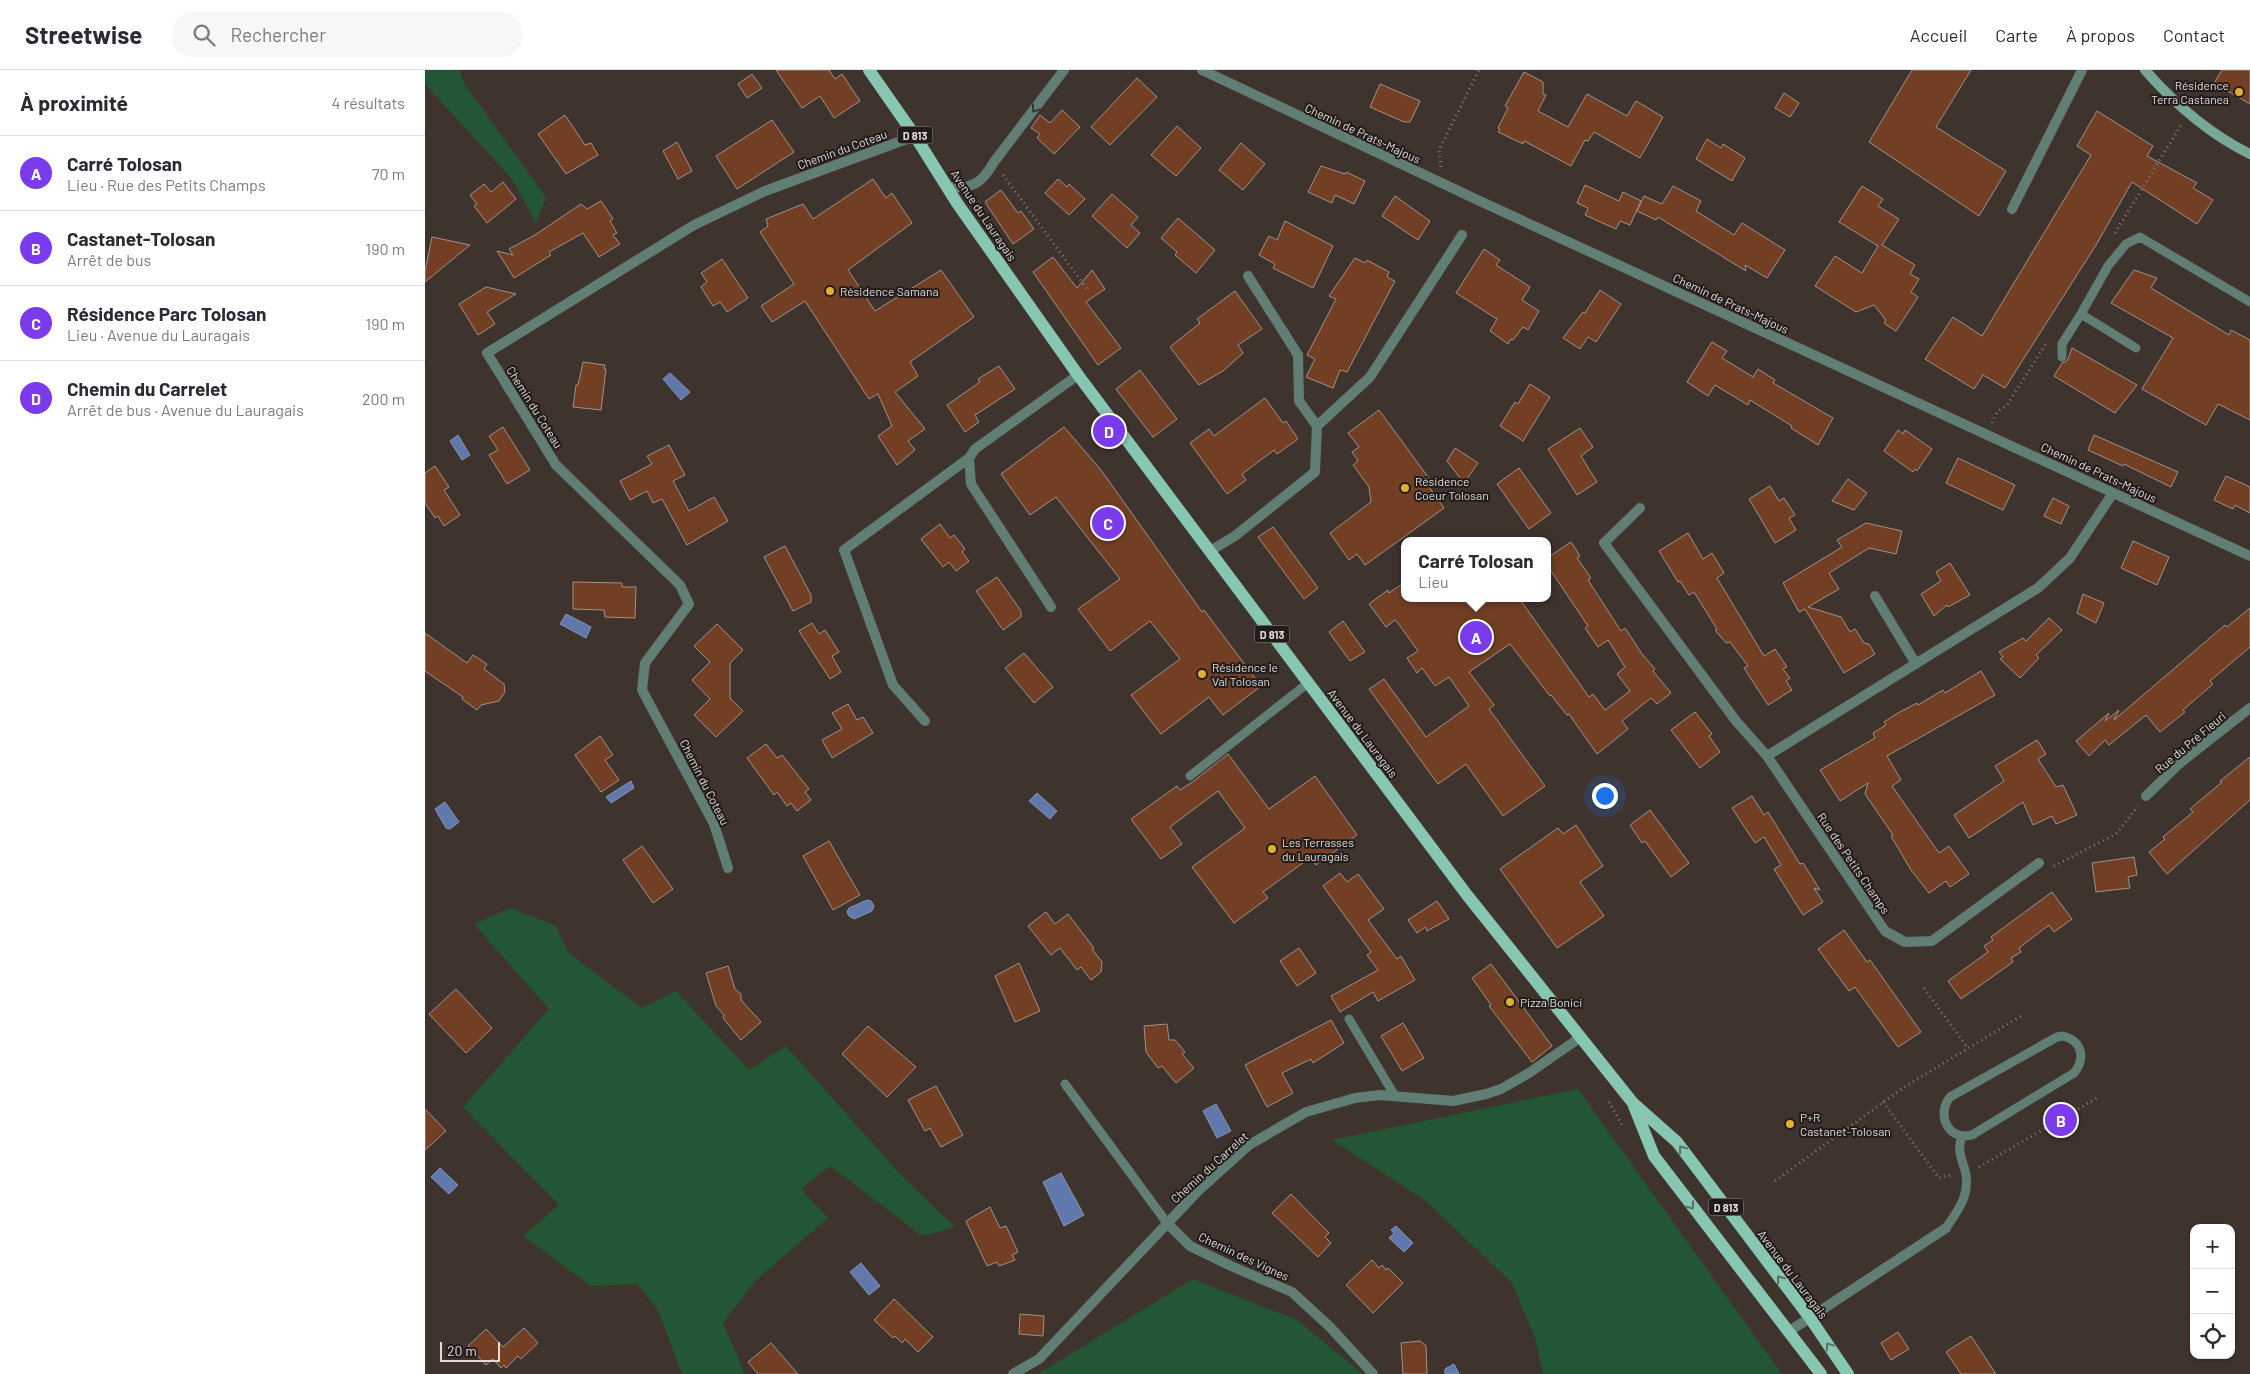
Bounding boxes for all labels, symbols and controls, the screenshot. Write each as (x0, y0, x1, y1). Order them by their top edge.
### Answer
search box (172, 12, 522, 57)
text: Streetwise (25, 20, 142, 49)
icon: search (190, 21, 218, 49)
text: Rechercher (230, 23, 326, 46)
text: Accueil (1910, 24, 1967, 46)
text: Carte (1995, 24, 2038, 46)
text: À propos (2066, 24, 2135, 46)
text: Contact (2163, 24, 2225, 46)
place label: Résidence Terra Castanea (2151, 78, 2229, 106)
marker: Résidence Terra Castanea (2233, 86, 2245, 98)
text: À proximité (20, 90, 128, 115)
text: 4 résultats (331, 93, 405, 112)
street label: Chemin de Prats-Majous (1303, 100, 1423, 166)
one-way arrow (1032, 103, 1041, 113)
street label: Chemin du Coteau (795, 126, 889, 172)
road number: D 813 (897, 126, 933, 144)
text: Carré Tolosan (67, 152, 182, 175)
text: A (31, 164, 41, 183)
text: 70 m (372, 164, 405, 183)
street label: Avenue du Lauragais (948, 167, 1020, 264)
text: Lieu · Rue des Petits Champs (67, 175, 266, 194)
text: Castanet-Tolosan (67, 227, 216, 250)
text: B (31, 239, 41, 258)
text: 190 m (366, 239, 405, 258)
text: Arrêt de bus (67, 250, 151, 269)
street label: Chemin de Prats-Majous (1671, 270, 1791, 336)
place label: Résidence Samana (840, 284, 939, 298)
marker: Résidence Samana (824, 285, 836, 297)
text: Résidence Parc Tolosan (67, 302, 266, 325)
text: C (31, 314, 41, 333)
text: 190 m (366, 314, 405, 333)
text: Lieu · Avenue du Lauragais (67, 325, 250, 344)
street label: Chemin du Coteau (504, 363, 566, 451)
text: Chemin du Carrelet (67, 377, 227, 400)
text: D (31, 389, 41, 408)
text: 200 m (362, 389, 405, 408)
text: Arrêt de bus · Avenue du Lauragais (67, 400, 304, 419)
pin: D (1093, 412, 1125, 450)
street label: Chemin de Prats-Majous (2039, 439, 2159, 505)
place label: Résidence Coeur Tolosan (1415, 474, 1489, 502)
marker: Résidence Coeur Tolosan (1399, 482, 1411, 494)
pin: C (1092, 504, 1124, 542)
popup (1401, 537, 1551, 602)
text: Carré Tolosan (1418, 549, 1534, 572)
text: Lieu (1418, 572, 1449, 591)
pin: A (1460, 618, 1492, 656)
road number: D 813 (1255, 626, 1289, 642)
place label: Résidence le Val Tolosan (1212, 660, 1278, 688)
marker: Résidence le Val Tolosan (1196, 668, 1208, 680)
street label: Avenue du Lauragais (1325, 686, 1401, 780)
street label: Rue du Pré Fleuri (2152, 708, 2228, 776)
street label: Chemin du Coteau (677, 737, 733, 827)
your location (1592, 783, 1618, 809)
street label: Rue des Petits Champs (1815, 810, 1893, 916)
place label: Les Terrasses du Lauragais (1282, 835, 1354, 863)
marker: Les Terrasses du Lauragais (1266, 843, 1278, 855)
place label: Pizza Bonici (1520, 995, 1582, 1009)
marker: Pizza Bonici (1504, 996, 1516, 1008)
pin: B (2045, 1101, 2077, 1139)
place label: P+R Castanet-Tolosan (1800, 1110, 1891, 1138)
marker: P+R Castanet-Tolosan (1784, 1118, 1796, 1130)
street label: Chemin du Carrelet (1167, 1129, 1251, 1205)
one-way arrow (1679, 1146, 1688, 1155)
road number: D 813 (1709, 1198, 1743, 1216)
one-way arrow (1686, 1200, 1694, 1209)
map controls (2190, 1224, 2235, 1359)
button: + (2190, 1224, 2235, 1269)
street label: Avenue du Lauragais (1755, 1227, 1831, 1321)
street label: Chemin des Vignes (1197, 1229, 1292, 1283)
button: − (2190, 1269, 2235, 1314)
one-way arrow (1778, 1276, 1786, 1285)
button: locate (2190, 1314, 2235, 1359)
scale bar (440, 1339, 500, 1362)
text: 20 m (447, 1342, 477, 1359)
one-way arrow (1826, 1342, 1835, 1352)

